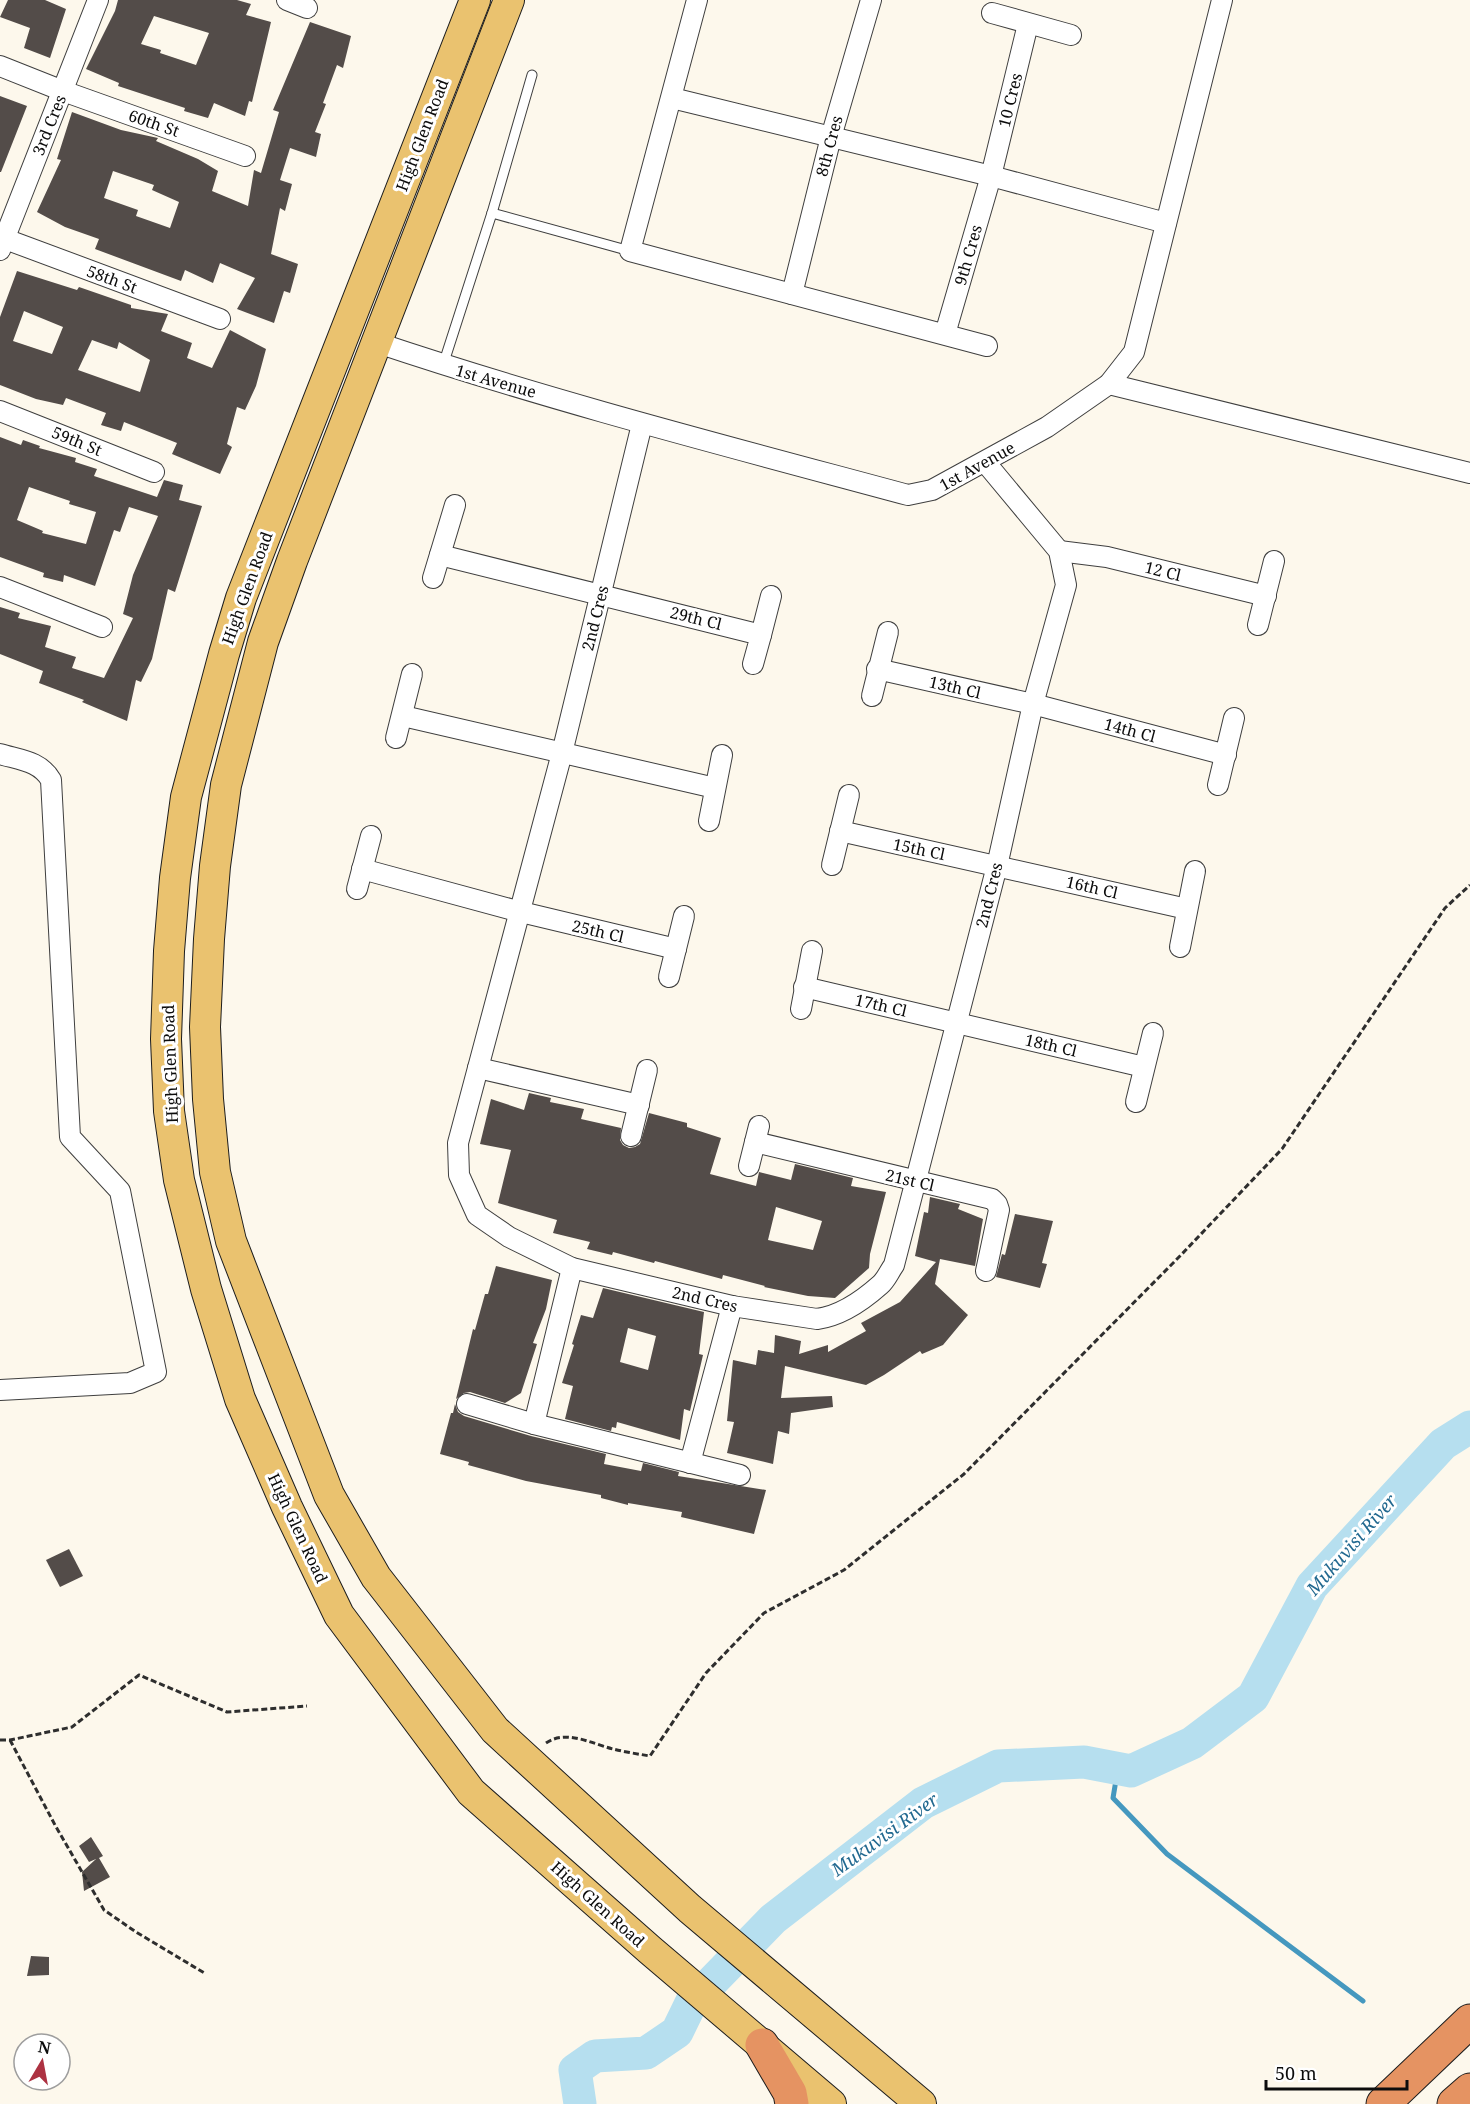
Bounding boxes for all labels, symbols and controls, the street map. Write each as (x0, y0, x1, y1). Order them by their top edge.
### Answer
street label: 10 Cres (993, 71, 1027, 129)
street label: High Glen Road (390, 75, 454, 194)
street label: 3rd Cres (27, 91, 71, 159)
street label: 60th St (126, 104, 183, 142)
street label: 8th Cres (810, 113, 848, 179)
street label: 9th Cres (949, 222, 987, 288)
street label: 58th St (84, 260, 141, 298)
street label: 1st Avenue (453, 359, 539, 403)
street label: 59th St (49, 421, 106, 461)
street label: 1st Avenue (935, 436, 1019, 496)
street label: High Glen Road (216, 528, 278, 648)
street label: 12 Cl (1142, 556, 1184, 586)
street label: 2nd Cres (576, 583, 614, 653)
street label: 29th Cl (668, 601, 724, 635)
street label: 13th Cl (927, 670, 983, 704)
street label: 14th Cl (1102, 713, 1158, 747)
street label: 15th Cl (891, 833, 947, 865)
street label: 2nd Cres (970, 860, 1008, 930)
street label: 16th Cl (1064, 870, 1120, 904)
street label: 25th Cl (570, 914, 626, 948)
street label: 17th Cl (853, 988, 909, 1022)
street label: High Glen Road (157, 1004, 183, 1124)
street label: 18th Cl (1023, 1028, 1079, 1062)
street label: 21st Cl (883, 1164, 937, 1196)
street label: 2nd Cres (670, 1281, 740, 1317)
street label: High Glen Road (263, 1470, 333, 1587)
water label: Mukuvisi River (1300, 1488, 1402, 1601)
water label: Mukuvisi River (825, 1787, 943, 1882)
street label: High Glen Road (547, 1856, 650, 1952)
north arrow (12, 2032, 72, 2092)
text: N (36, 2035, 53, 2059)
scale bar (1266, 2053, 1407, 2091)
text: 50 m (1275, 2061, 1317, 2085)

